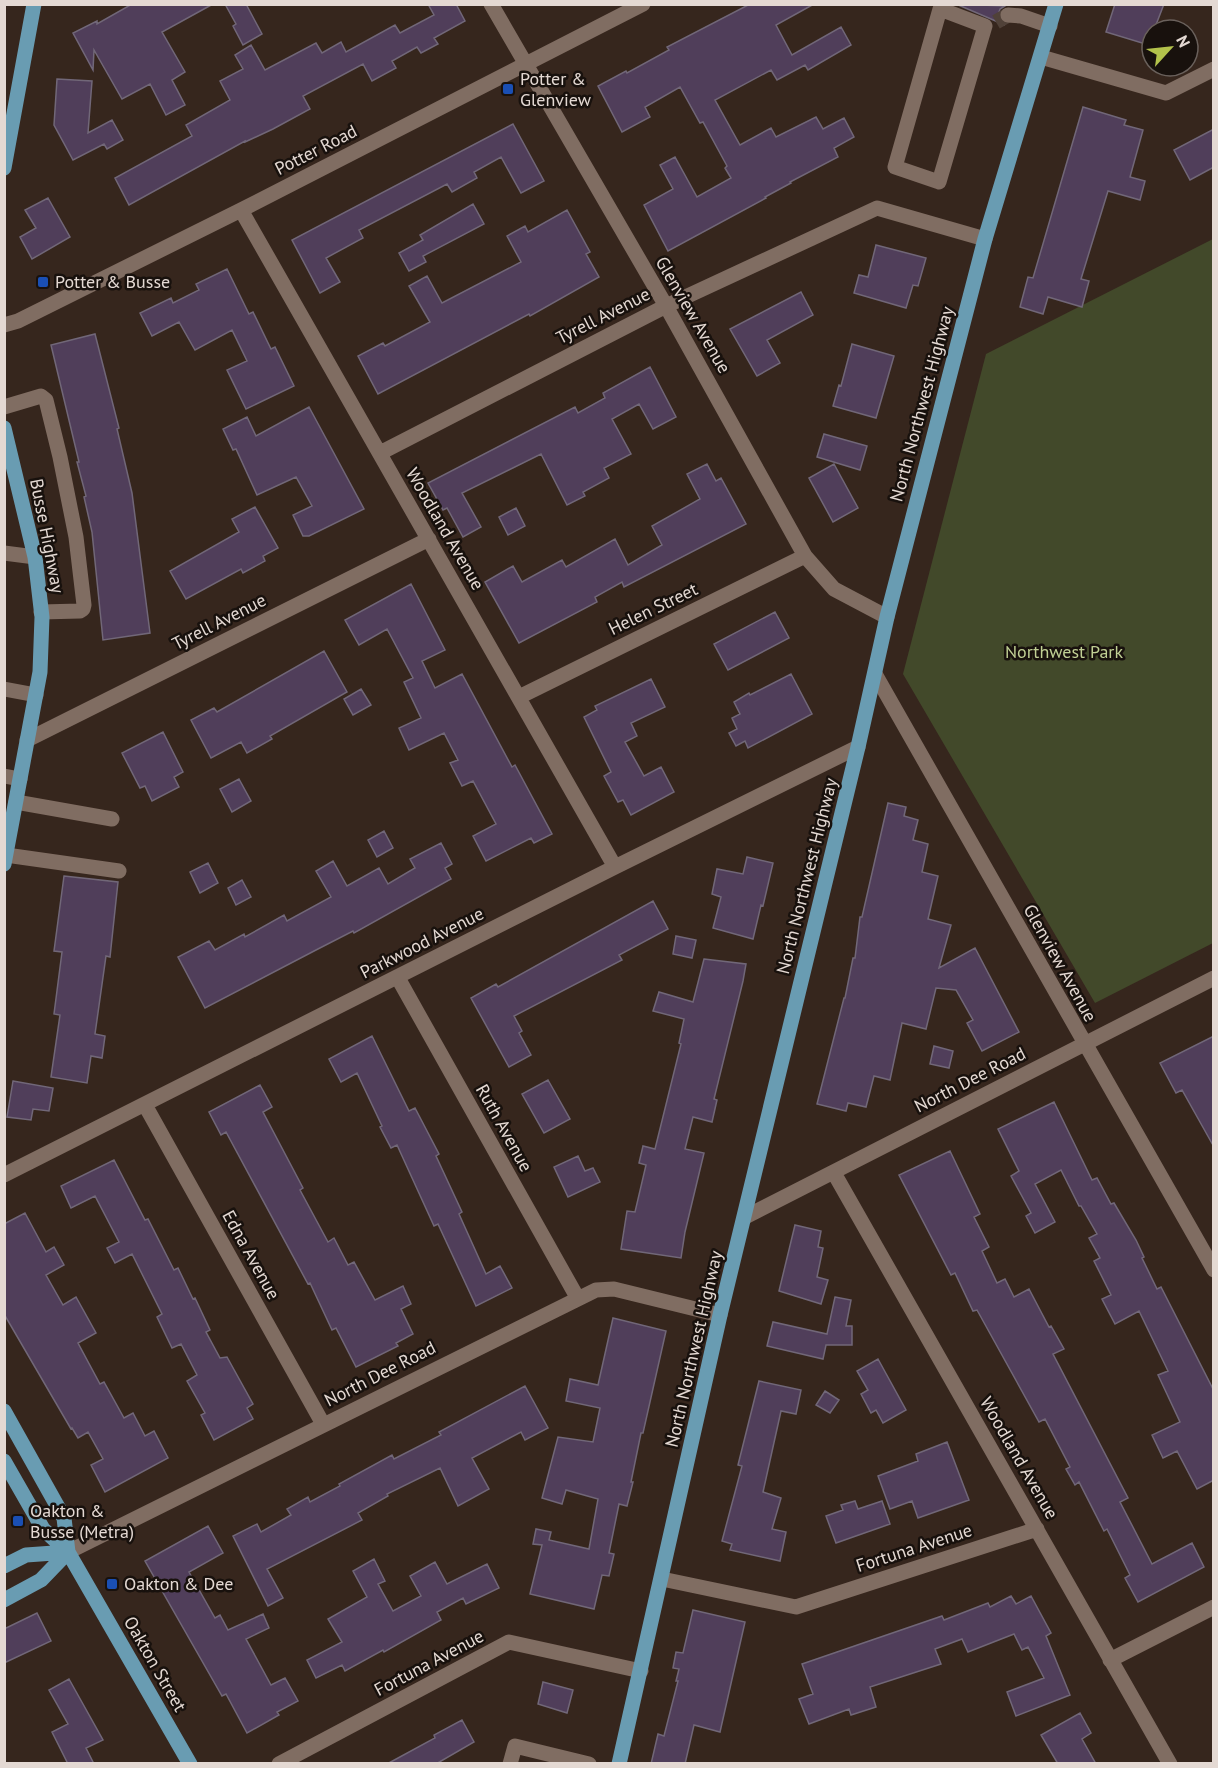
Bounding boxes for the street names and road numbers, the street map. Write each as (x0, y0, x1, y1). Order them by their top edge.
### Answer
street label: Potter Road (271, 119, 361, 180)
street label: Glenview Avenue (651, 252, 736, 377)
street label: Tyrell Avenue (552, 282, 654, 349)
street label: North Northwest Highway (884, 303, 959, 504)
street label: Woodland Avenue (401, 464, 490, 594)
street label: Busse Highway (25, 477, 70, 596)
street label: Helen Street (604, 577, 701, 640)
street label: Tyrell Avenue (168, 588, 270, 655)
street label: North Northwest Highway (771, 775, 842, 976)
street label: Glenview Avenue (1019, 900, 1102, 1026)
street label: Parkwood Avenue (356, 902, 487, 984)
street label: North Dee Road (910, 1042, 1029, 1117)
street label: Ruth Avenue (471, 1080, 538, 1176)
street label: Edna Avenue (217, 1206, 285, 1303)
street label: North Northwest Highway (660, 1248, 727, 1449)
street label: North Dee Road (320, 1336, 439, 1411)
street label: Woodland Avenue (975, 1393, 1064, 1523)
street label: Fortuna Avenue (853, 1518, 975, 1577)
street label: Oakton Street (119, 1612, 192, 1715)
street label: Fortuna Avenue (370, 1624, 487, 1701)

